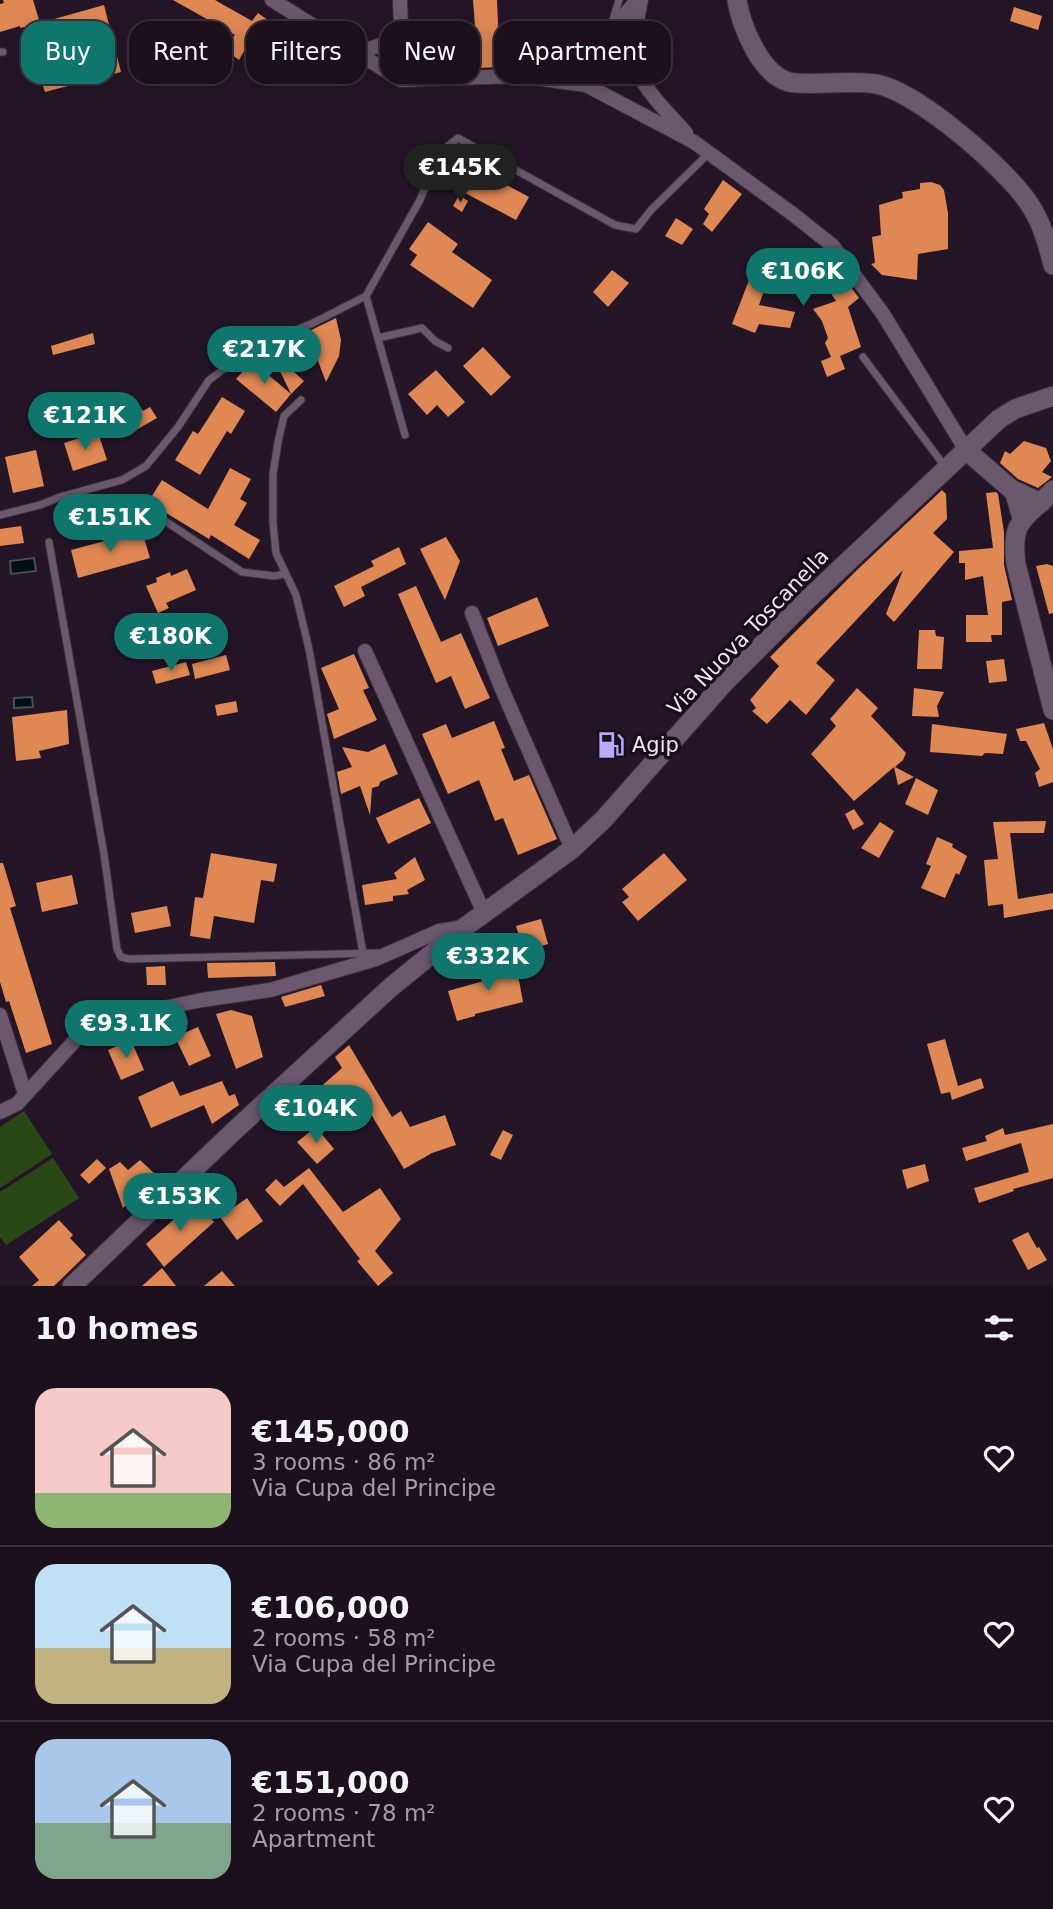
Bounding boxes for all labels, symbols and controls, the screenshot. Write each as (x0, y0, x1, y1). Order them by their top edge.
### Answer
chip: Buy (21, 21, 115, 84)
chip: Rent (129, 21, 232, 84)
chip: Filters (246, 21, 366, 84)
chip: New (380, 21, 480, 84)
chip: Apartment (494, 21, 671, 84)
pin: €145K (411, 144, 509, 204)
text: €145K (419, 154, 501, 180)
pin: €106K (754, 248, 852, 308)
text: €106K (762, 258, 844, 284)
pin: €217K (215, 326, 313, 386)
text: €217K (223, 336, 305, 362)
pin: €121K (36, 392, 134, 452)
text: €121K (44, 402, 126, 428)
pin: €151K (61, 494, 159, 554)
text: €151K (69, 504, 151, 530)
street label: Via Nuova Toscanella (662, 544, 834, 720)
pin: €180K (122, 614, 220, 673)
text: €180K (130, 623, 212, 649)
fuel station icon: Agip (596, 730, 626, 760)
place label: Agip (632, 733, 679, 757)
pin: €332K (439, 934, 537, 993)
text: €332K (447, 943, 529, 969)
pin: €93.1K (69, 1000, 183, 1060)
text: €93.1K (81, 1010, 171, 1036)
pin: €104K (267, 1086, 365, 1145)
text: €104K (275, 1095, 357, 1121)
pin: €153K (131, 1174, 229, 1233)
text: €153K (139, 1183, 221, 1209)
icon: filters (980, 1309, 1018, 1347)
text: 10 homes (35, 1311, 199, 1346)
text: €145,000 (252, 1414, 410, 1449)
icon: home (91, 1416, 175, 1500)
icon: heart (980, 1439, 1018, 1477)
text: 3 rooms · 86 m² (252, 1449, 436, 1475)
text: Via Cupa del Principe (252, 1475, 496, 1501)
text: €106,000 (252, 1590, 410, 1625)
icon: home (91, 1592, 175, 1676)
icon: heart (980, 1615, 1018, 1653)
text: 2 rooms · 58 m² (252, 1625, 436, 1651)
text: Via Cupa del Principe (252, 1651, 496, 1677)
text: €151,000 (252, 1765, 410, 1800)
icon: home (91, 1767, 175, 1851)
icon: heart (980, 1790, 1018, 1828)
text: 2 rooms · 78 m² (252, 1800, 436, 1826)
text: Apartment (252, 1826, 375, 1852)

